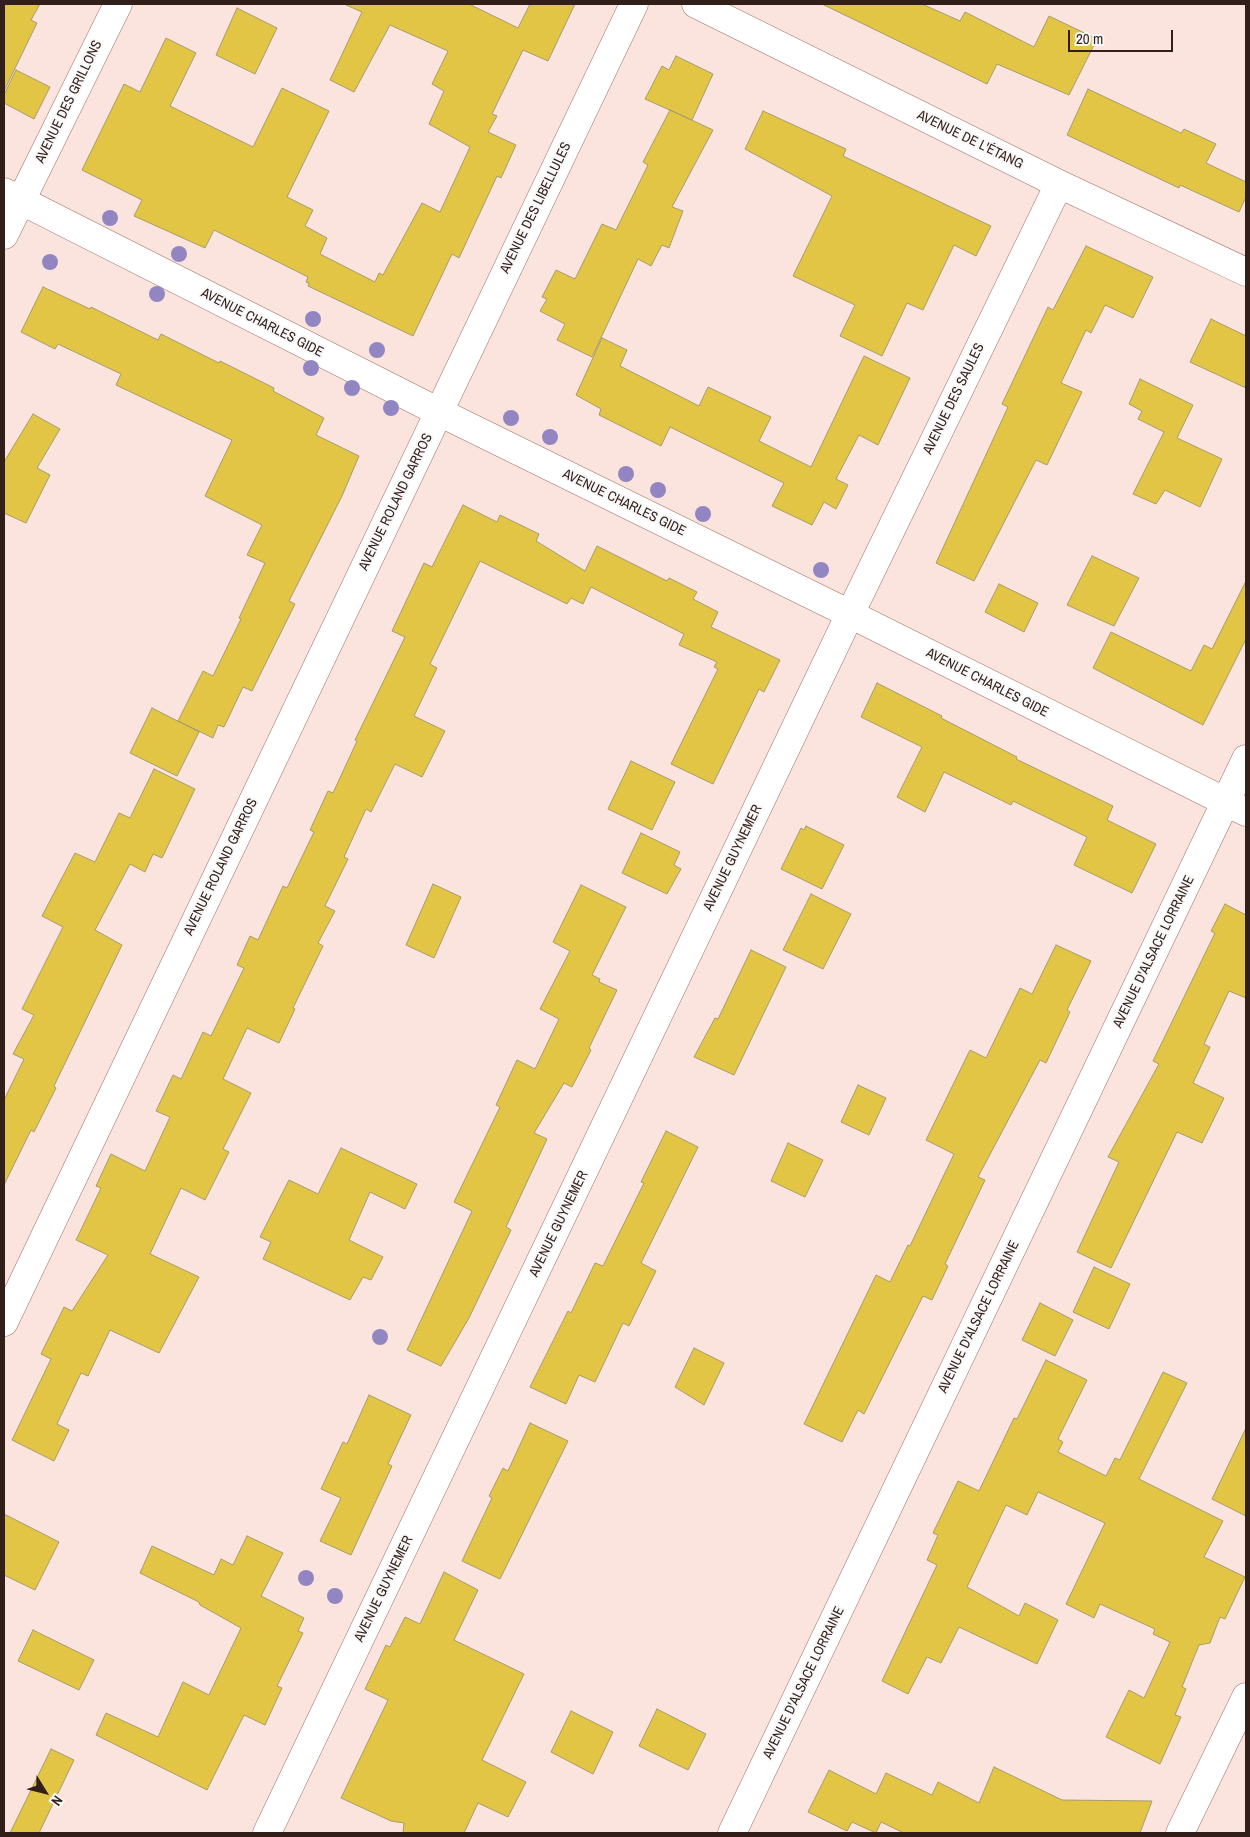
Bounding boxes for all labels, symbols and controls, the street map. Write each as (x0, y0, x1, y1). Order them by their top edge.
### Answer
scale bar (1070, 20, 1175, 52)
text: 20 m (1076, 28, 1103, 49)
street label: AVENUE DES GRILLONS (32, 38, 106, 166)
street label: AVENUE DE L'ÉTANG (914, 107, 1026, 173)
street label: AVENUE DES LIBELLULES (497, 140, 575, 276)
street label: AVENUE CHARLES GIDE (198, 285, 326, 361)
street label: AVENUE DES SAULES (920, 341, 988, 457)
street label: AVENUE ROLAND GARROS (355, 431, 437, 573)
street label: AVENUE CHARLES GIDE (560, 466, 688, 540)
street label: AVENUE CHARLES GIDE (923, 645, 1051, 721)
street label: AVENUE ROLAND GARROS (180, 796, 262, 938)
street label: AVENUE GUYNEMER (700, 802, 766, 914)
street label: AVENUE D'ALSACE LORRAINE (1110, 873, 1198, 1031)
street label: AVENUE GUYNEMER (526, 1168, 592, 1280)
street label: AVENUE D'ALSACE LORRAINE (935, 1238, 1023, 1396)
street label: AVENUE GUYNEMER (351, 1533, 417, 1645)
street label: AVENUE D'ALSACE LORRAINE (760, 1604, 848, 1762)
north arrow (20, 1767, 70, 1817)
text: N (47, 1792, 67, 1809)

